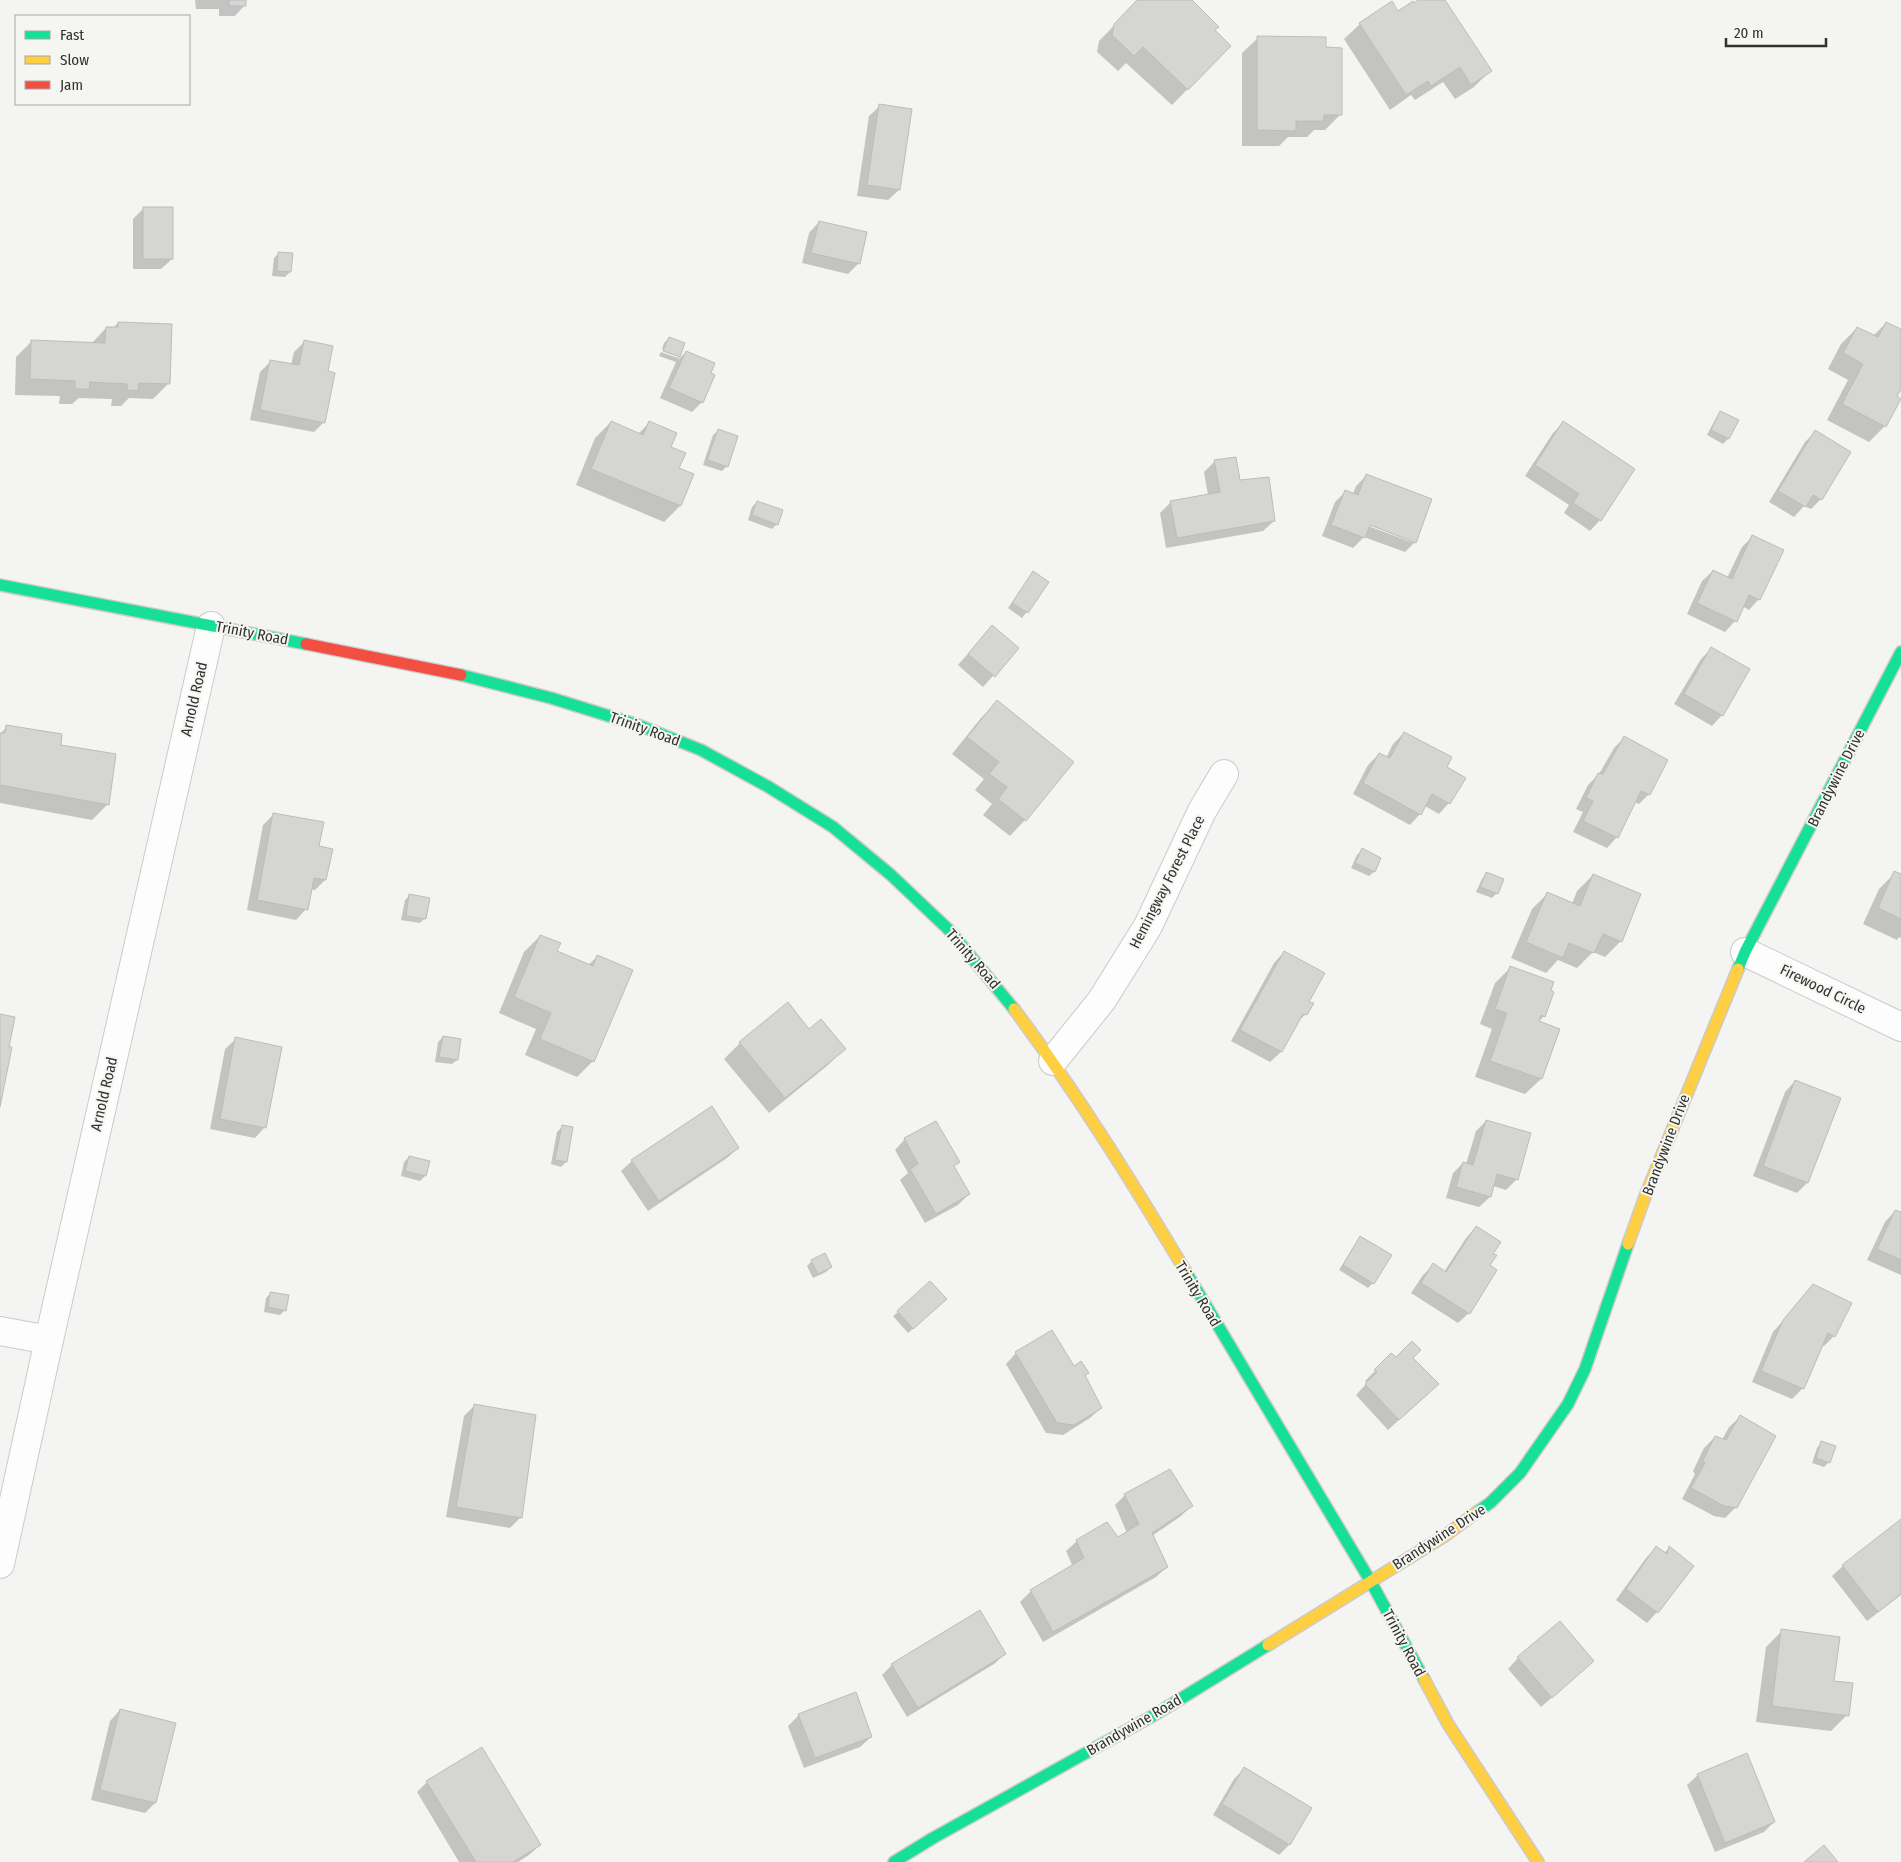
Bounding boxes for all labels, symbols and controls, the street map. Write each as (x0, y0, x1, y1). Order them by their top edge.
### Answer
legend (15, 15, 190, 105)
scale bar (1726, 15, 1826, 47)
text: 20 m (1734, 24, 1764, 42)
text: Fast (60, 26, 84, 44)
text: Slow (60, 51, 89, 69)
text: Jam (60, 76, 83, 94)
street label: Trinity Road (214, 617, 290, 649)
street label: Arnold Road (177, 660, 211, 738)
street label: Trinity Road (607, 708, 683, 750)
street label: Brandywine Drive (1804, 726, 1868, 830)
street label: Hemingway Forest Place (1126, 812, 1208, 952)
street label: Trinity Road (942, 925, 1004, 993)
street label: Firewood Circle (1777, 960, 1869, 1018)
street label: Arnold Road (87, 1055, 121, 1133)
street label: Brandywine Drive (1638, 1092, 1694, 1198)
street label: Trinity Road (1171, 1258, 1225, 1330)
street label: Brandywine Drive (1389, 1500, 1489, 1574)
street label: Trinity Road (1379, 1606, 1429, 1680)
street label: Brandywine Road (1083, 1691, 1185, 1759)

